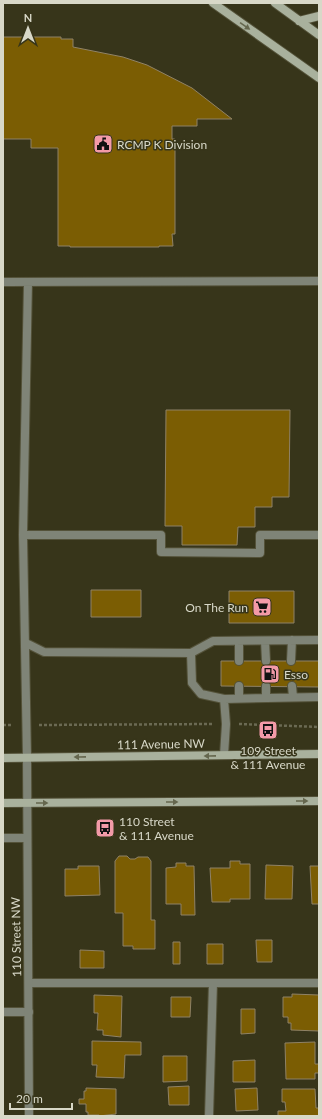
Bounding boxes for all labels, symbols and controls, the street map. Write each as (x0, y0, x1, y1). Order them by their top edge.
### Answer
north arrow (8, 8, 48, 48)
text: N (24, 11, 32, 24)
one-way arrow (240, 22, 250, 30)
public building icon: RCMP K Division (92, 133, 114, 155)
place label: RCMP K Division (117, 137, 207, 152)
supermarket icon: On The Run (251, 596, 273, 618)
place label: On The Run (185, 600, 248, 615)
fuel station icon: Esso (259, 663, 281, 685)
place label: Esso (284, 667, 308, 682)
bus stop icon: 109 Street & 111 Avenue (257, 719, 279, 741)
street label: 111 Avenue NW (117, 736, 206, 752)
place label: 109 Street & 111 Avenue (231, 743, 305, 772)
one-way arrow (203, 753, 216, 759)
one-way arrow (73, 754, 86, 760)
one-way arrow (296, 798, 309, 804)
one-way arrow (166, 799, 179, 805)
one-way arrow (36, 800, 49, 806)
place label: 110 Street & 111 Avenue (119, 814, 194, 843)
bus stop icon: 110 Street & 111 Avenue (94, 817, 116, 839)
street label: 110 Street NW (8, 896, 24, 977)
scale bar (10, 1085, 72, 1111)
text: 20 m (16, 1091, 43, 1106)

